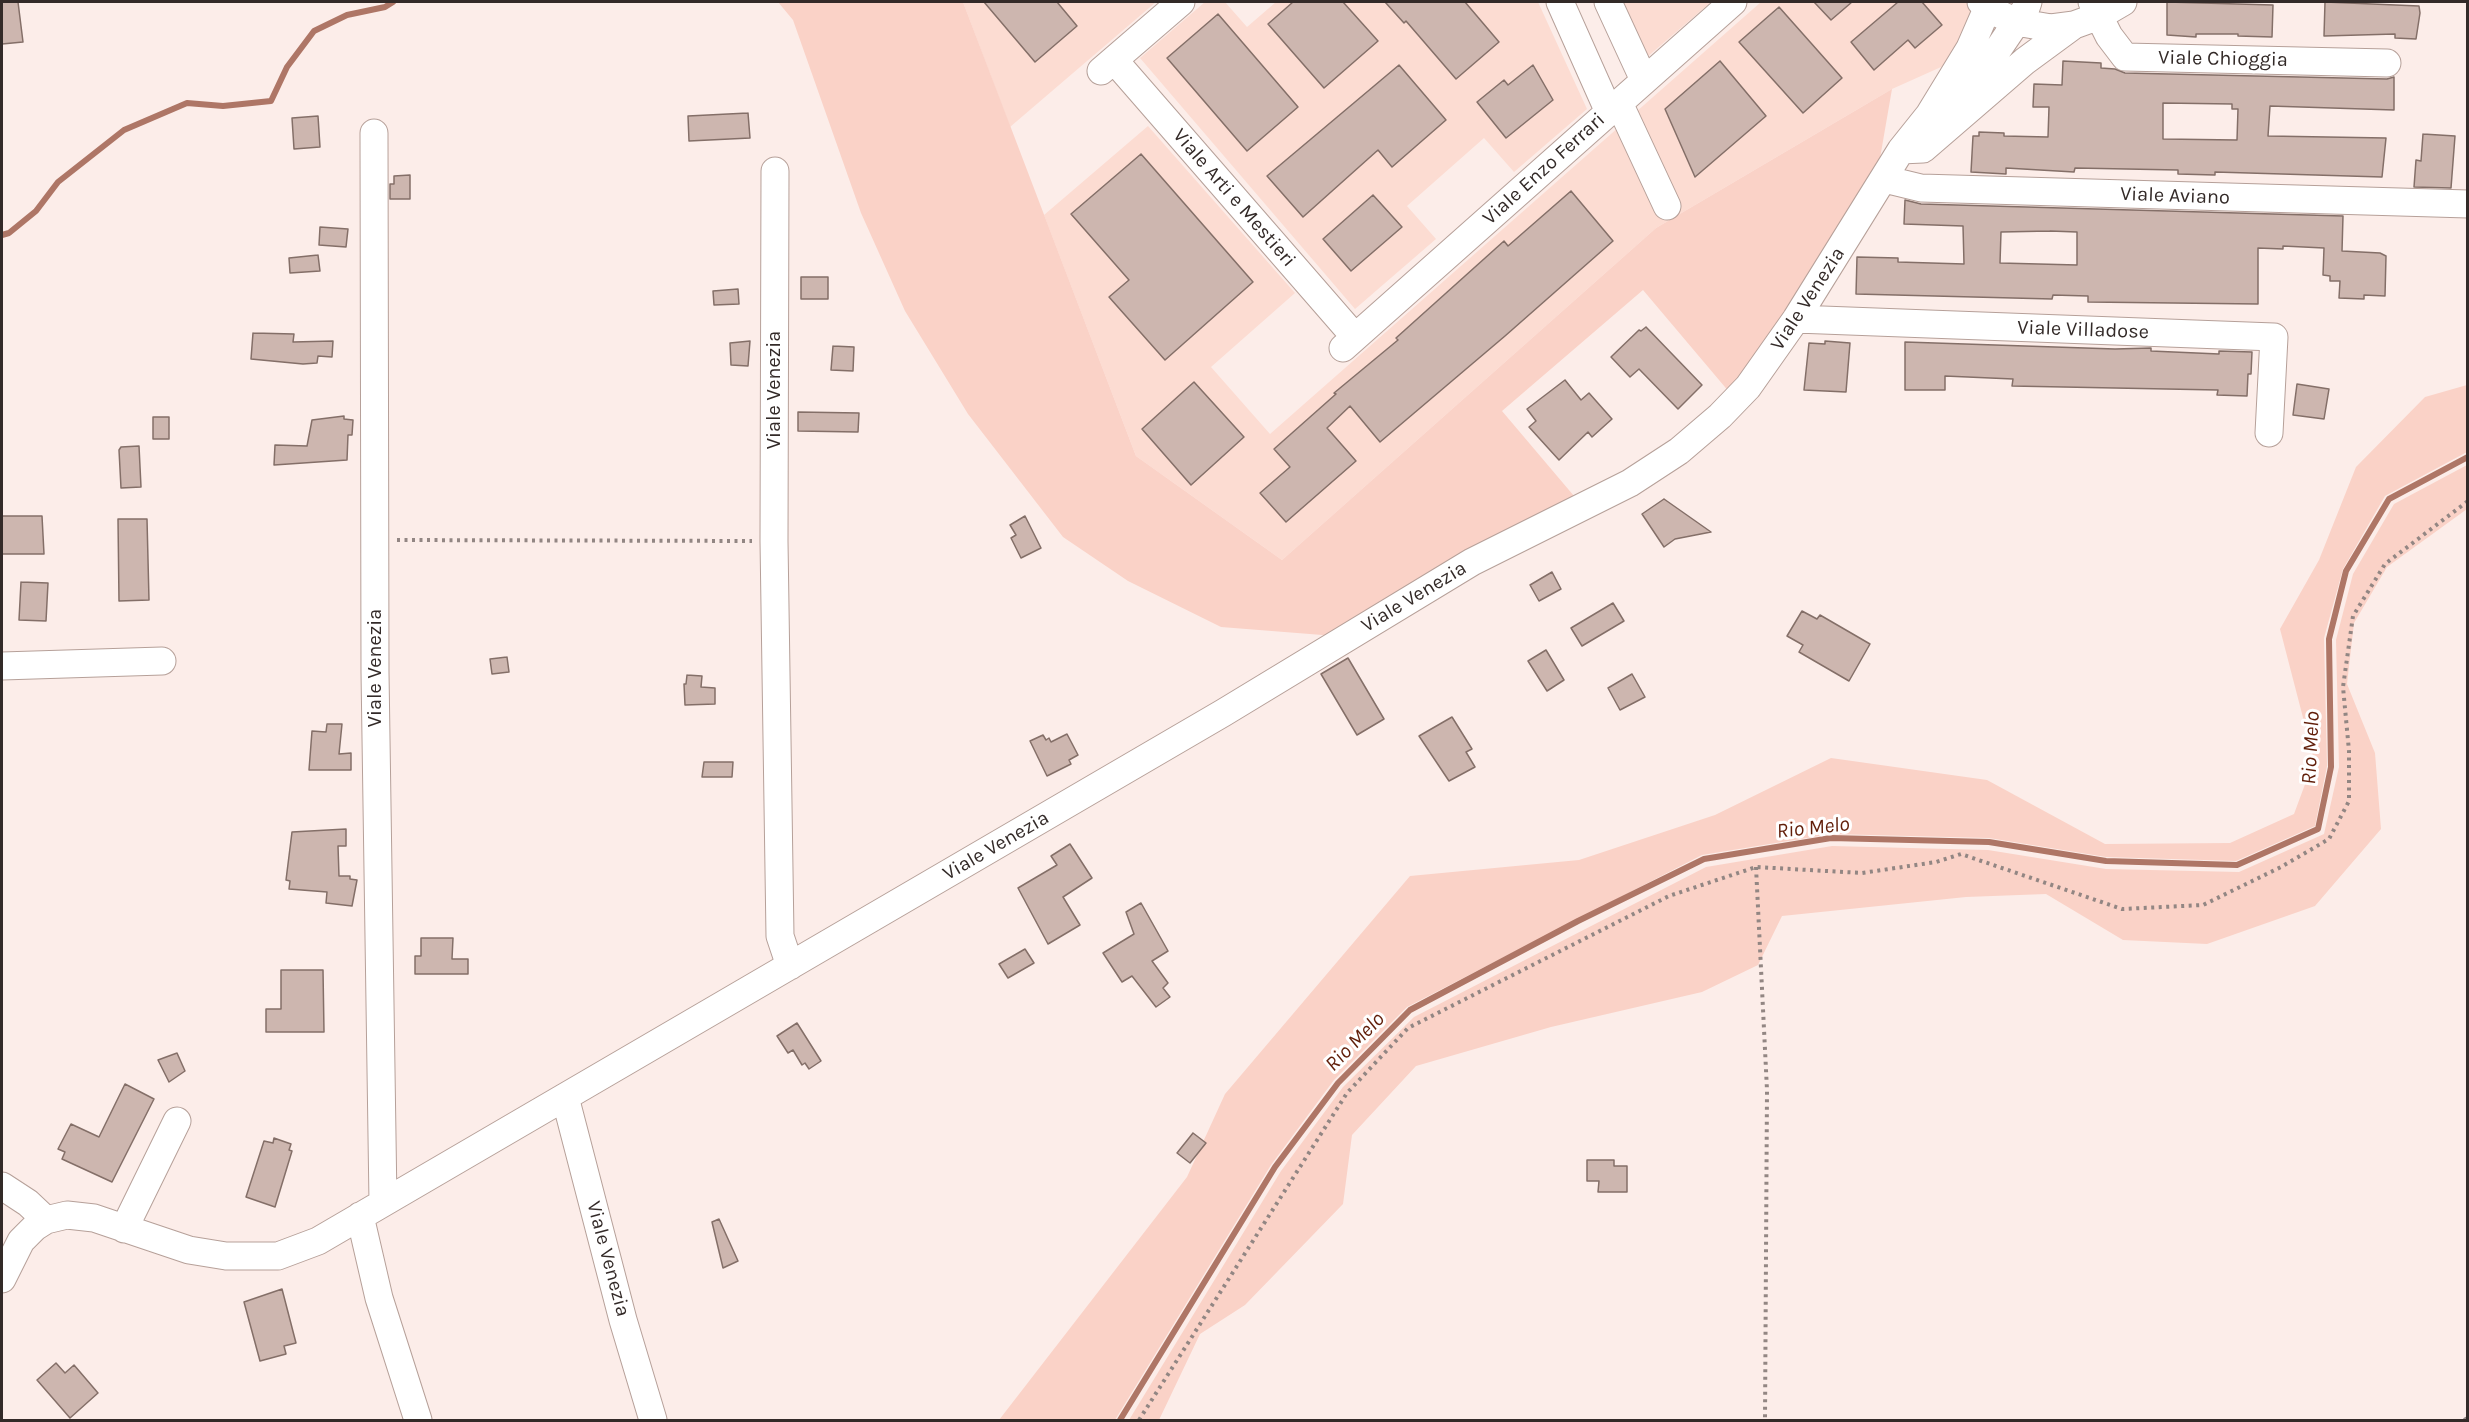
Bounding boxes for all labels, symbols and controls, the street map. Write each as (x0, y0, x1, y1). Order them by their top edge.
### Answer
street label: Viale Chioggia (2158, 46, 2288, 72)
street label: Viale Enzo Ferrari (1478, 108, 1610, 230)
street label: Viale Arti e Mestieri (1167, 124, 1301, 272)
street label: Viale Aviano (2120, 182, 2230, 210)
street label: Viale Venezia (1766, 243, 1850, 355)
street label: Viale Villadose (2017, 316, 2149, 344)
street label: Viale Venezia (762, 331, 786, 449)
street label: Viale Venezia (1357, 556, 1471, 638)
street label: Viale Venezia (363, 609, 387, 727)
water label: Rio Melo (2296, 711, 2326, 785)
street label: Viale Venezia (939, 806, 1053, 886)
water label: Rio Melo (1775, 812, 1851, 844)
water label: Rio Melo (1320, 1007, 1390, 1077)
street label: Viale Venezia (581, 1199, 635, 1319)

